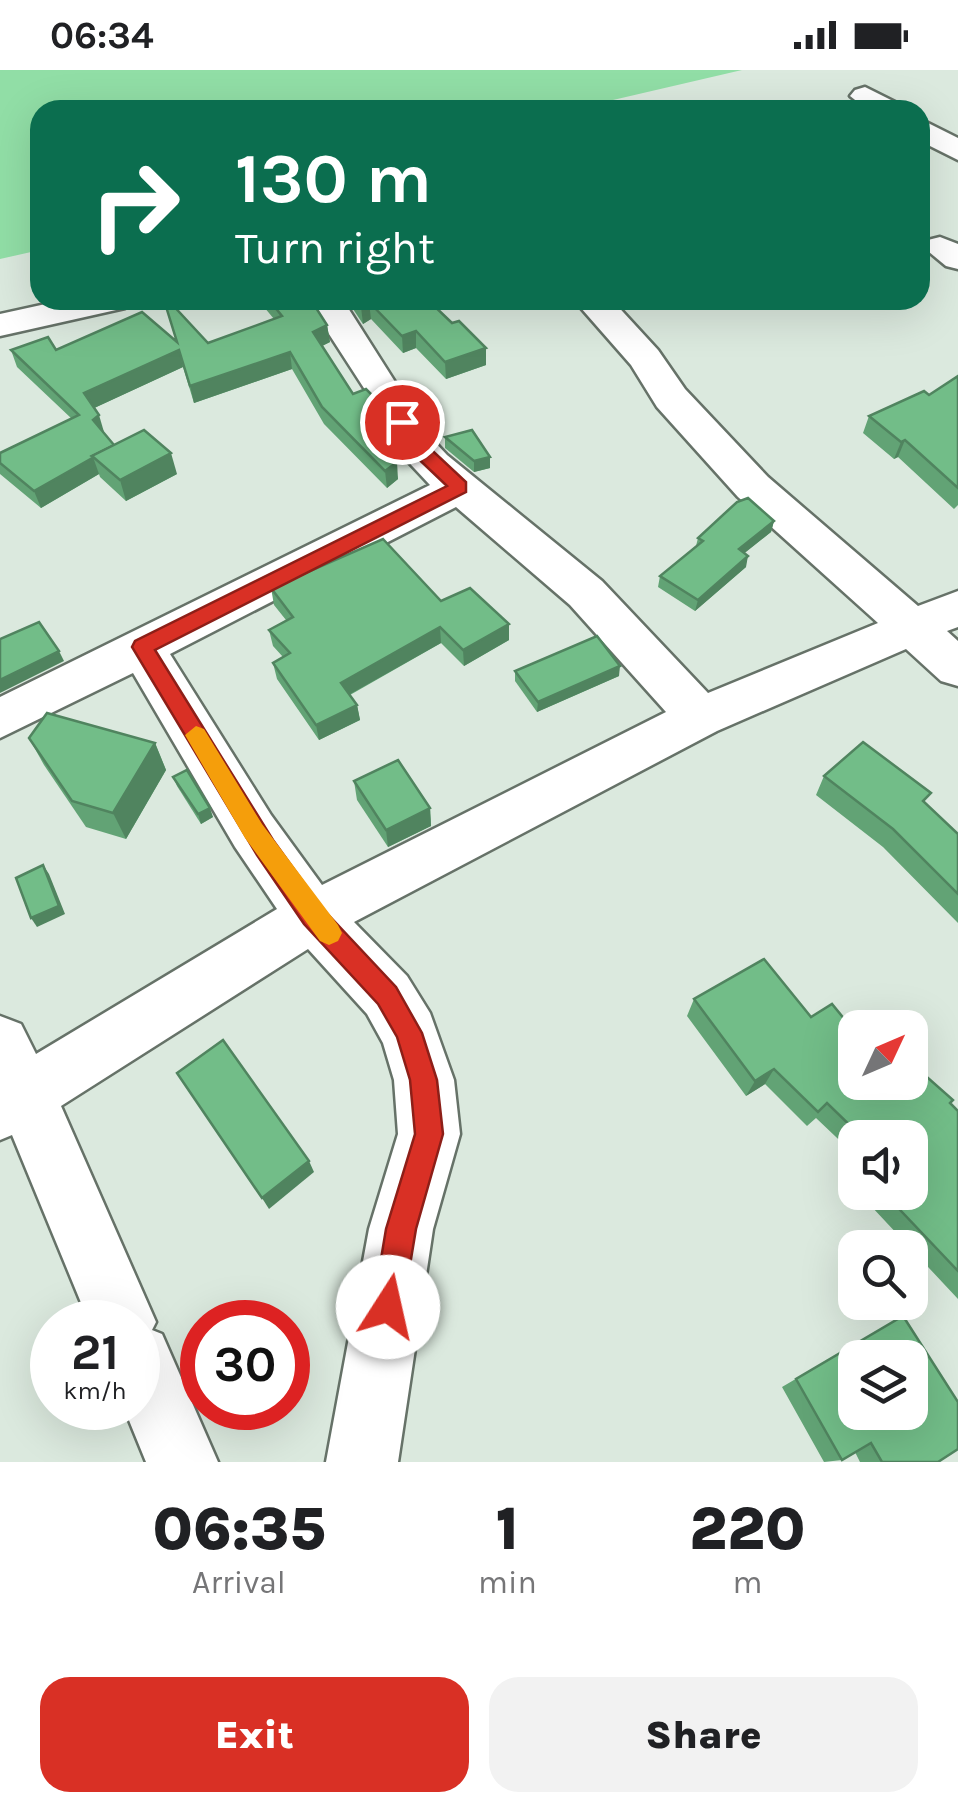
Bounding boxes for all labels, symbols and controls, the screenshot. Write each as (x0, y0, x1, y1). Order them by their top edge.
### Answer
text: 06:34 (50, 13, 154, 58)
text: 130 m (235, 138, 432, 220)
icon: right (70, 140, 200, 270)
text: Turn right (235, 222, 435, 274)
pin (360, 380, 445, 465)
icon: arrive (375, 395, 430, 450)
north arrow (838, 1010, 928, 1100)
map controls (838, 1010, 928, 1430)
button: sound (838, 1120, 928, 1210)
button: search (838, 1230, 928, 1320)
position arrow (336, 1255, 440, 1359)
speed limit sign: 30 (180, 1300, 310, 1430)
text: 21 (71, 1323, 119, 1382)
button: layers (838, 1340, 928, 1430)
text: km/h (63, 1376, 127, 1405)
text: 06:35 (153, 1494, 325, 1564)
text: 1 (496, 1494, 519, 1564)
text: 220 (689, 1494, 806, 1564)
text: Arrival (192, 1564, 286, 1601)
text: min (478, 1564, 537, 1601)
text: m (732, 1564, 762, 1601)
button: Exit (40, 1677, 469, 1792)
button: Share (489, 1677, 918, 1792)

